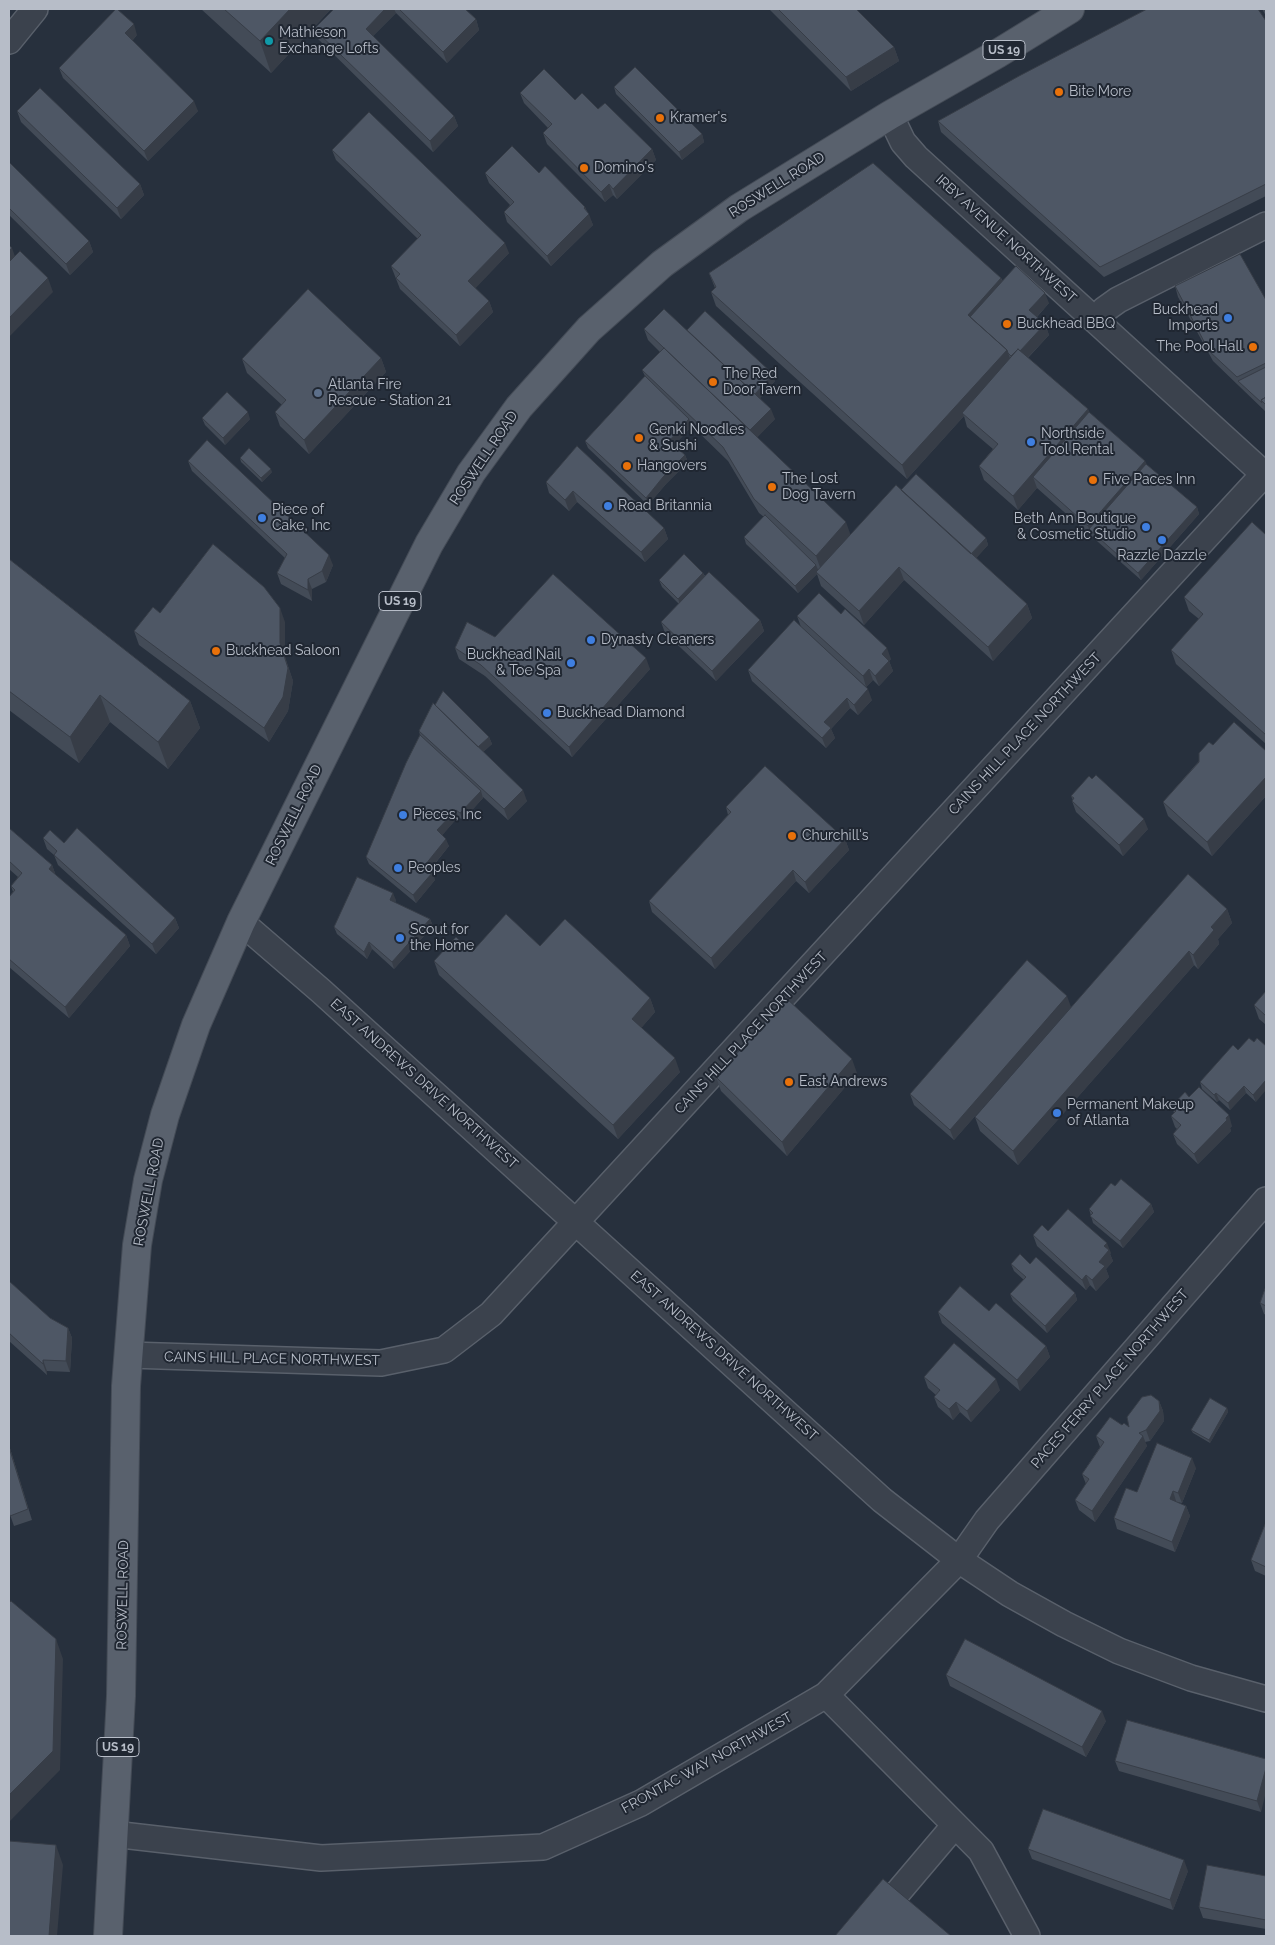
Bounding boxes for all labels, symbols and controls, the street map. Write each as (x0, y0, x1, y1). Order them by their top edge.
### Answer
place label: Mathieson Exchange Lofts (279, 25, 379, 58)
marker: Mathieson Exchange Lofts (263, 35, 275, 47)
road number: US 19 (983, 40, 1025, 60)
place label: Bite More (1069, 84, 1131, 100)
marker: Bite More (1053, 86, 1065, 98)
place label: Kramer's (670, 110, 727, 126)
marker: Kramer's (654, 112, 666, 124)
street label: ROSWELL ROAD (726, 149, 828, 221)
place label: Domino's (594, 160, 654, 176)
marker: Domino's (578, 162, 590, 174)
street label: IRBY AVENUE NORTHWEST (932, 171, 1080, 307)
place label: Buckhead Imports (1153, 302, 1218, 334)
marker: Buckhead Imports (1222, 312, 1234, 324)
place label: Buckhead BBQ (1017, 316, 1115, 332)
marker: Buckhead BBQ (1001, 318, 1013, 330)
place label: The Pool Hall (1156, 339, 1243, 355)
marker: The Pool Hall (1247, 341, 1259, 353)
place label: The Red Door Tavern (723, 366, 801, 398)
marker: The Red Door Tavern (707, 376, 719, 388)
place label: Atlanta Fire Rescue - Station 21 (328, 377, 451, 410)
marker: Atlanta Fire Rescue - Station 21 (312, 387, 324, 399)
street label: ROSWELL ROAD (446, 408, 522, 508)
place label: Genki Noodles & Sushi (649, 422, 744, 454)
place label: Northside Tool Rental (1041, 426, 1113, 458)
marker: Genki Noodles & Sushi (633, 432, 645, 444)
marker: Northside Tool Rental (1025, 436, 1037, 448)
place label: Hangovers (637, 458, 707, 474)
marker: Hangovers (621, 460, 633, 472)
place label: The Lost Dog Tavern (782, 471, 856, 504)
place label: Five Paces Inn (1103, 472, 1196, 488)
marker: Five Paces Inn (1087, 474, 1099, 486)
marker: The Lost Dog Tavern (766, 481, 778, 493)
place label: Road Britannia (618, 498, 712, 514)
marker: Road Britannia (602, 500, 614, 512)
place label: Piece of Cake, Inc (272, 502, 331, 534)
place label: Beth Ann Boutique & Cosmetic Studio (1014, 511, 1136, 544)
marker: Piece of Cake, Inc (256, 512, 268, 524)
marker: Beth Ann Boutique & Cosmetic Studio (1140, 521, 1152, 533)
marker: Razzle Dazzle (1156, 534, 1168, 546)
place label: Razzle Dazzle (1117, 548, 1207, 564)
road number: US 19 (379, 592, 421, 610)
place label: Dynasty Cleaners (601, 632, 714, 648)
marker: Dynasty Cleaners (585, 634, 597, 646)
place label: Buckhead Saloon (226, 643, 340, 659)
marker: Buckhead Saloon (210, 645, 222, 657)
place label: Buckhead Nail & Toe Spa (467, 647, 561, 680)
street label: CAINS HILL PLACE NORTHWEST (945, 649, 1105, 819)
marker: Buckhead Nail & Toe Spa (565, 657, 577, 669)
place label: Buckhead Diamond (557, 705, 685, 721)
marker: Buckhead Diamond (541, 707, 553, 719)
street label: ROSWELL ROAD (262, 762, 326, 868)
place label: Pieces, Inc (413, 807, 482, 823)
marker: Pieces, Inc (397, 809, 409, 821)
place label: Churchill's (802, 828, 868, 844)
marker: Churchill's (786, 830, 798, 842)
place label: Peoples (408, 860, 461, 876)
marker: Peoples (392, 862, 404, 874)
place label: Scout for the Home (410, 922, 474, 954)
marker: Scout for the Home (394, 932, 406, 944)
street label: CAINS HILL PLACE NORTHWEST (671, 948, 831, 1118)
street label: EAST ANDREWS DRIVE NORTHWEST (327, 995, 521, 1173)
place label: East Andrews (799, 1074, 887, 1090)
marker: East Andrews (783, 1076, 795, 1088)
place label: Permanent Makeup of Atlanta (1067, 1097, 1194, 1130)
marker: Permanent Makeup of Atlanta (1051, 1107, 1063, 1119)
street label: ROSWELL ROAD (130, 1137, 168, 1247)
street label: EAST ANDREWS DRIVE NORTHWEST (627, 1267, 821, 1445)
street label: PACES FERRY PLACE NORTHWEST (1028, 1286, 1192, 1472)
street label: CAINS HILL PLACE NORTHWEST (164, 1349, 380, 1369)
street label: ROSWELL ROAD (114, 1540, 132, 1650)
street label: FRONTAC WAY NORTHWEST (619, 1709, 795, 1817)
road number: US 19 (97, 1738, 139, 1756)

